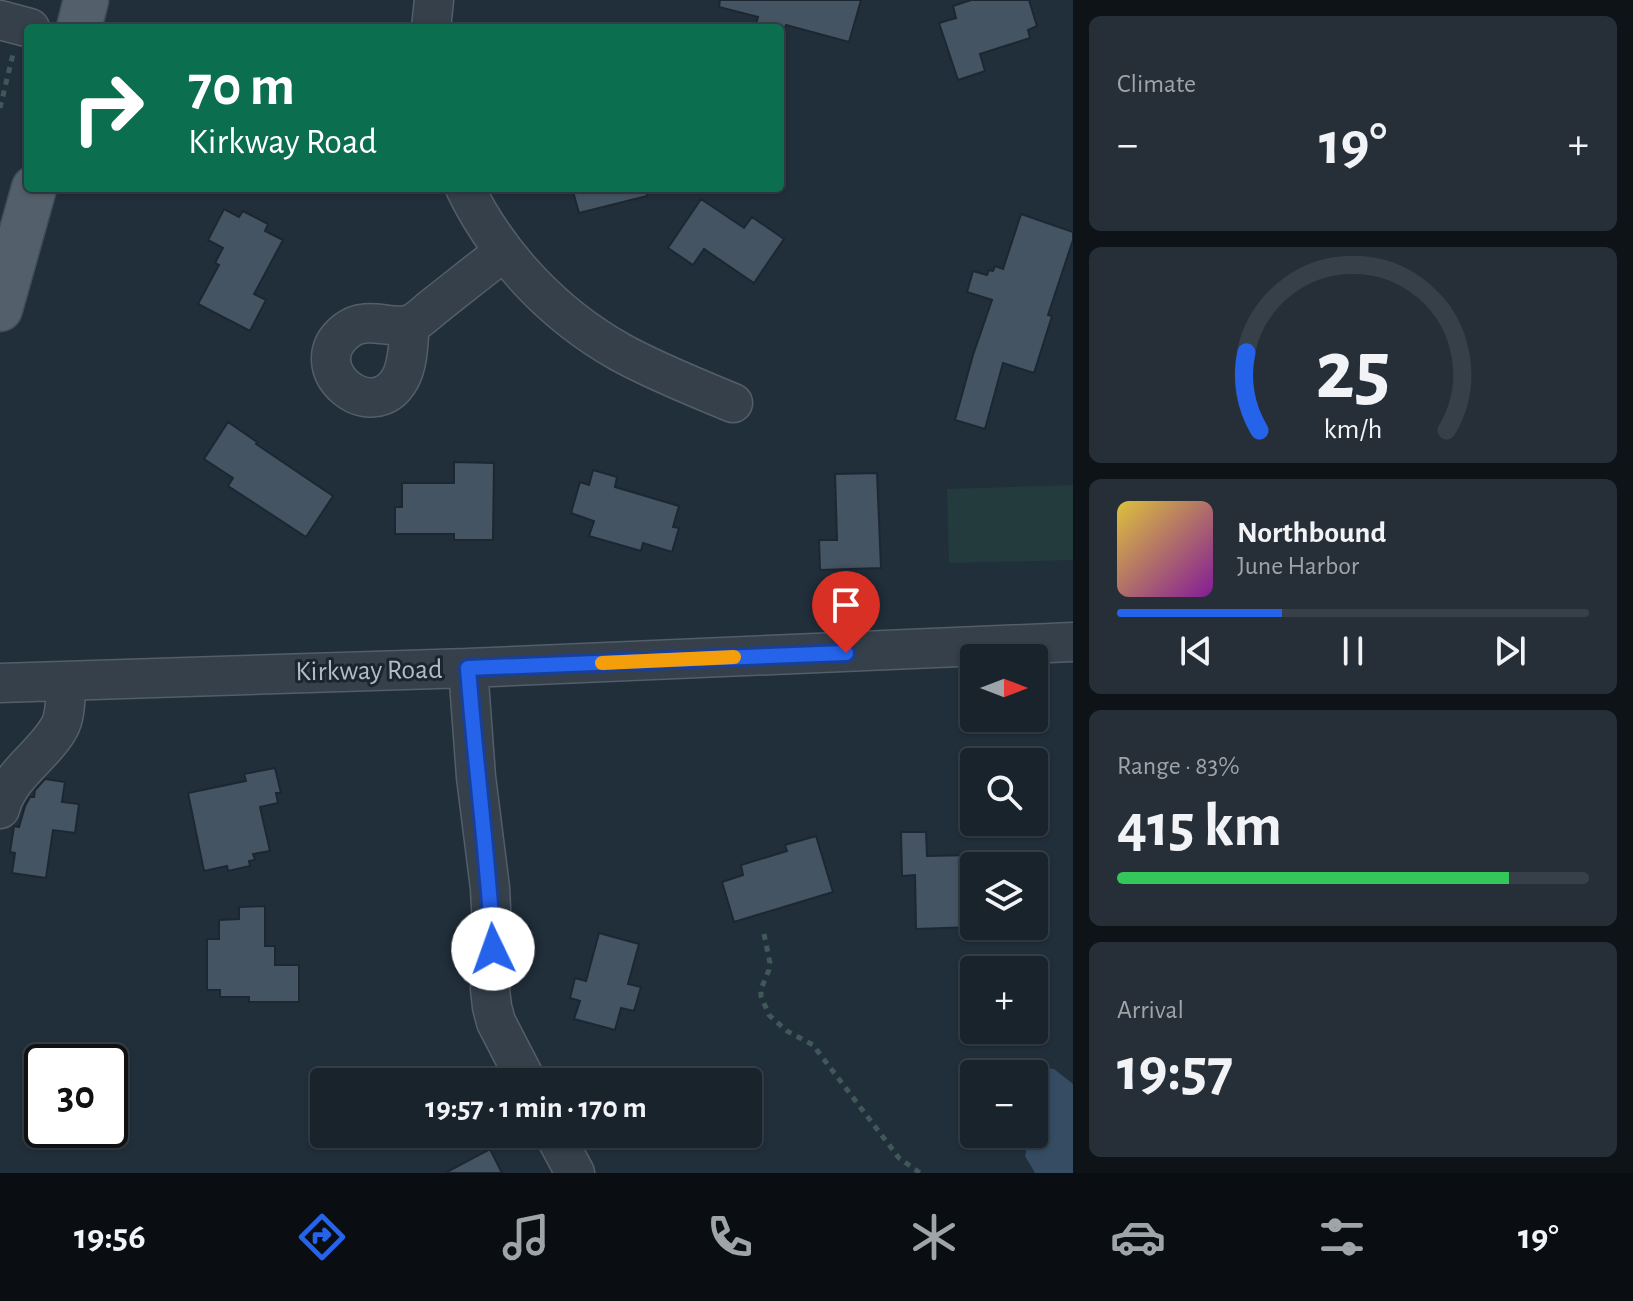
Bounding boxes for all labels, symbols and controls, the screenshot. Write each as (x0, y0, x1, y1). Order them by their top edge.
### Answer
icon: right (56, 56, 160, 160)
text: 70 m (188, 59, 295, 115)
text: Climate (1117, 71, 1196, 97)
text: 19° (1319, 115, 1387, 175)
text: − (1117, 123, 1138, 167)
text: + (1568, 123, 1589, 167)
text: Kirkway Road (188, 124, 377, 160)
text: 25 (1315, 330, 1391, 414)
text: km/h (1324, 415, 1382, 444)
text: Northbound (1237, 518, 1386, 548)
text: June Harbor (1237, 553, 1359, 579)
pin (812, 571, 880, 653)
icon: arrive (824, 583, 868, 627)
icon: previous (1174, 629, 1218, 673)
icon: pause (1331, 629, 1375, 673)
icon: next (1488, 629, 1532, 673)
north arrow (960, 644, 1048, 732)
map controls (960, 644, 1048, 1148)
street label: Kirkway Road (295, 656, 443, 686)
button: search (960, 748, 1048, 836)
text: Range · 83% (1117, 753, 1240, 779)
text: 415 km (1117, 797, 1282, 857)
button: layers (960, 852, 1048, 940)
position arrow (451, 907, 535, 991)
button: + (960, 956, 1048, 1044)
text: Arrival (1117, 997, 1184, 1023)
text: 19:57 (1117, 1041, 1233, 1101)
speed limit sign: 30 (24, 1044, 128, 1148)
button: − (960, 1060, 1048, 1148)
text: 19:57 · 1 min · 170 m (425, 1093, 647, 1123)
icon: directions (294, 1209, 350, 1265)
icon: music (498, 1209, 554, 1265)
icon: phone (702, 1209, 758, 1265)
icon: climate (906, 1209, 962, 1265)
icon: car (1110, 1209, 1166, 1265)
icon: filters (1314, 1209, 1370, 1265)
text: 19:56 (74, 1219, 146, 1255)
text: 19° (1518, 1219, 1559, 1255)

